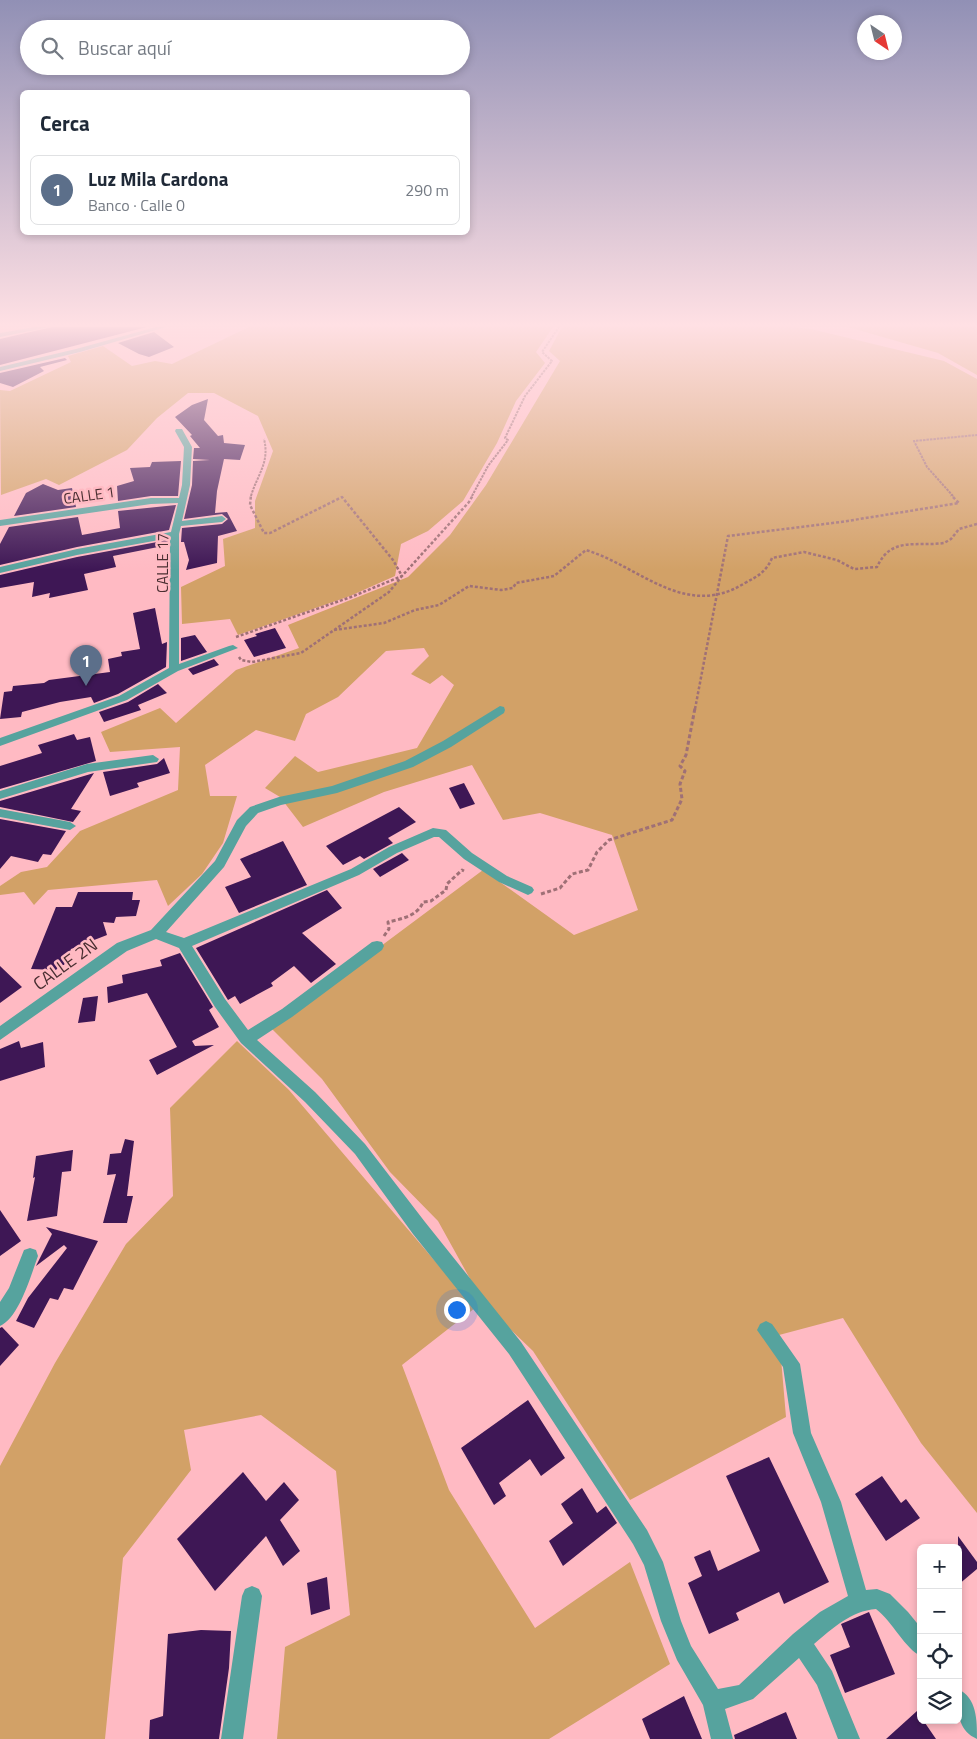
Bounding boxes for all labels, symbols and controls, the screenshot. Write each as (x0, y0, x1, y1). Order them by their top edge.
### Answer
north arrow (857, 15, 902, 60)
search box (20, 20, 470, 75)
text: Buscar aquí (78, 33, 171, 62)
icon: search (38, 34, 66, 62)
text: Cerca (40, 107, 90, 139)
text: Luz Mila Cardona (88, 164, 228, 193)
text: 1 (53, 178, 61, 202)
text: 290 m (405, 178, 449, 202)
text: Banco · Calle 0 (88, 193, 185, 217)
street label: CALLE 1 (62, 480, 116, 510)
street label: CALLE 17 (151, 533, 174, 593)
pin: 1 (70, 645, 102, 686)
street label: CALLE 2N (27, 931, 103, 997)
your location (444, 1297, 470, 1323)
map controls (917, 1544, 962, 1724)
button: + (917, 1544, 962, 1589)
button: − (917, 1589, 962, 1634)
button: locate (917, 1634, 962, 1679)
button: layers (917, 1679, 962, 1724)

